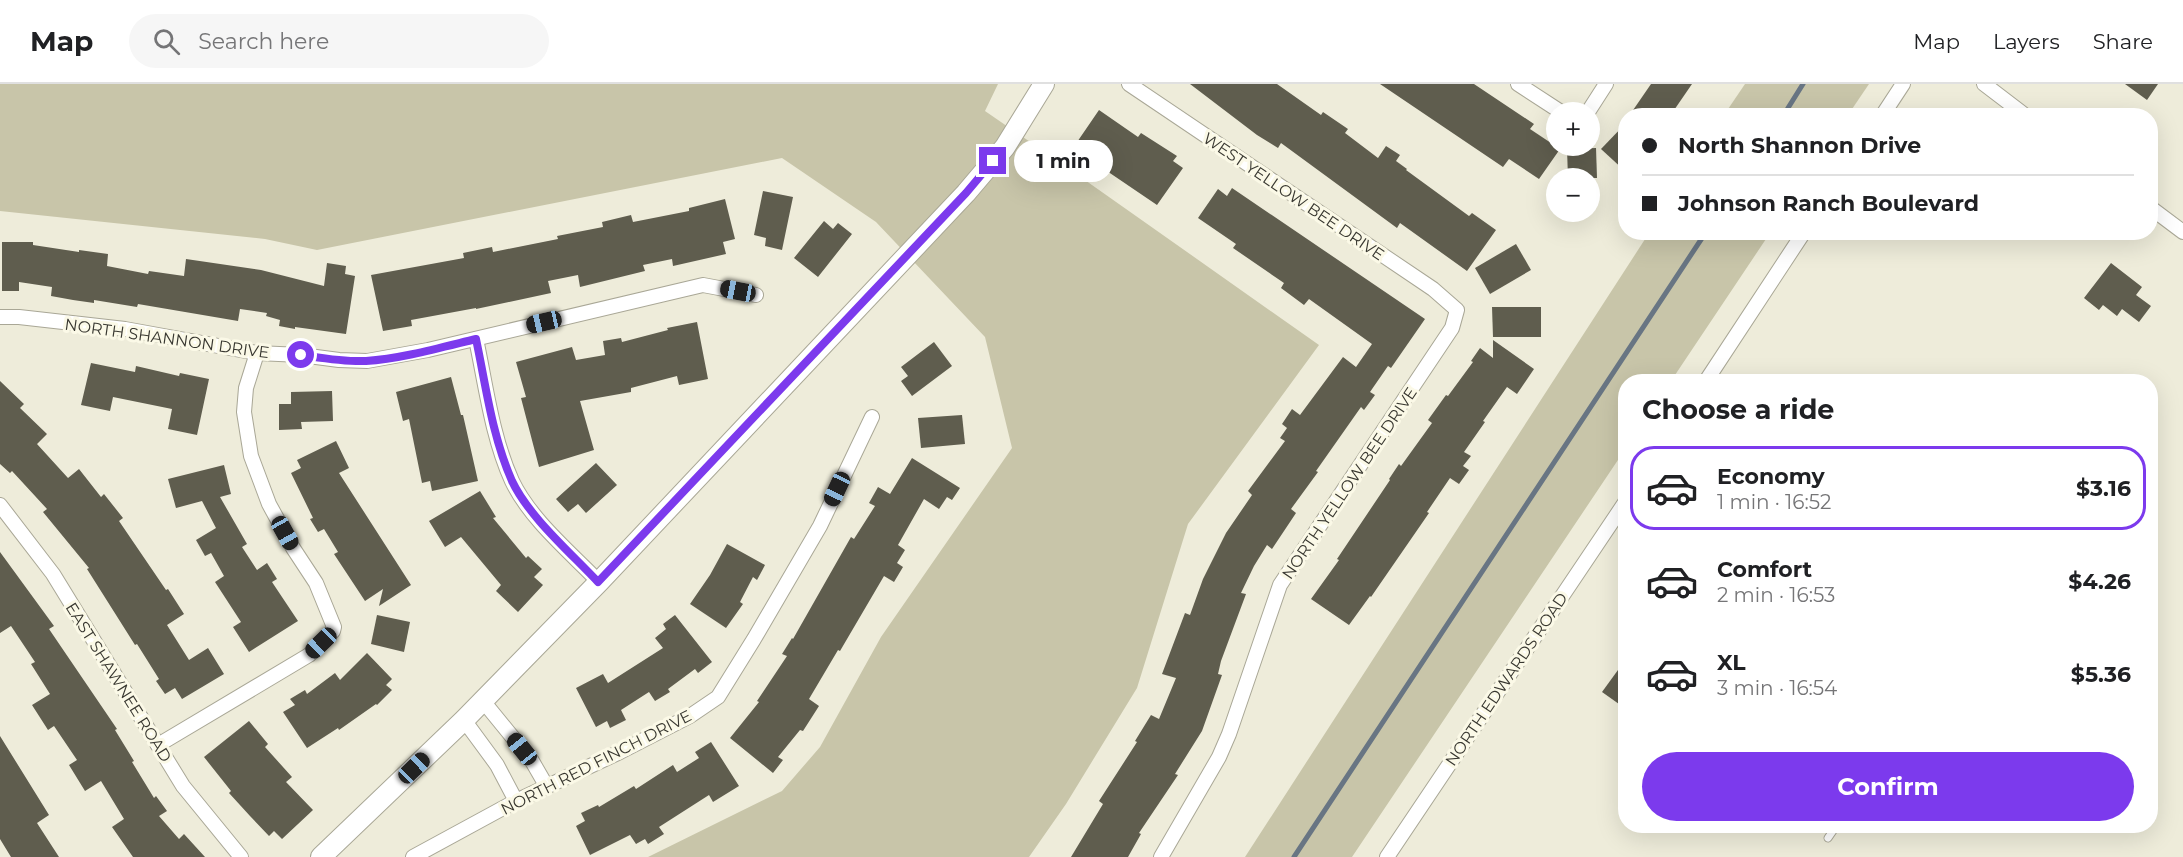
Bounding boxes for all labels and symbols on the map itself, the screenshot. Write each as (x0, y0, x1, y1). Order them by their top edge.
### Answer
street label: WEST YELLOW BEE DRIVE (1200, 129, 1388, 264)
callout: 1 min (1014, 140, 1113, 182)
route end (979, 147, 1006, 174)
car (719, 279, 757, 303)
car (524, 309, 564, 335)
street label: NORTH SHANNON DRIVE (64, 315, 270, 362)
route start (287, 341, 314, 368)
street label: NORTH YELLOW BEE DRIVE (1278, 384, 1421, 583)
car (821, 469, 853, 509)
car (268, 513, 302, 553)
street label: NORTH EDWARDS ROAD (1441, 589, 1572, 769)
street label: EAST SHAWNEE ROAD (62, 599, 176, 766)
car (302, 624, 340, 662)
street label: NORTH RED FINCH DRIVE (498, 706, 695, 819)
car (504, 729, 540, 769)
car (395, 749, 433, 787)

